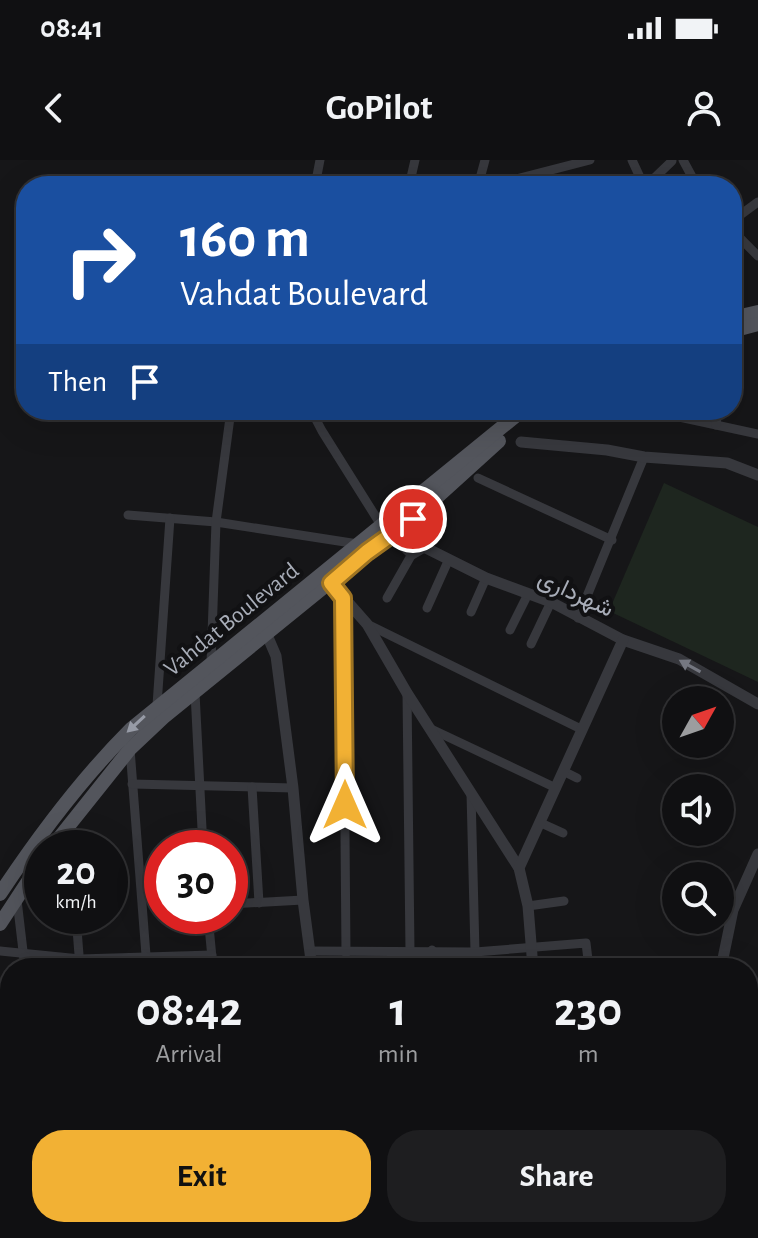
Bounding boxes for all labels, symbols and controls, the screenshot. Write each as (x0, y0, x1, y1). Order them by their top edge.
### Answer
text: 08:41 (40, 13, 103, 43)
icon: back (32, 86, 76, 130)
icon: person (682, 86, 726, 130)
text: GoPilot (326, 90, 432, 126)
icon: right (48, 208, 152, 312)
text: 160 m (180, 211, 310, 267)
text: Vahdat Boulevard (180, 276, 428, 312)
icon: arrive (123, 360, 167, 404)
text: Then (48, 367, 107, 397)
pin (379, 485, 447, 553)
icon: arrive (391, 497, 435, 541)
street label: Vahdat Boulevard (160, 558, 303, 681)
street label: شهرداری (533, 566, 617, 624)
one-way arrow (679, 659, 701, 673)
north arrow (662, 686, 734, 758)
map controls (662, 686, 734, 934)
one-way arrow (127, 715, 146, 733)
position arrow (303, 763, 387, 847)
button: sound (662, 774, 734, 846)
speed limit sign: 30 (144, 830, 248, 934)
text: 20 (56, 852, 96, 892)
button: search (662, 862, 734, 934)
text: km/h (55, 892, 97, 912)
text: 08:42 (136, 987, 242, 1035)
text: 1 (389, 987, 407, 1035)
text: 230 (554, 987, 622, 1035)
text: Arrival (155, 1041, 222, 1067)
text: min (378, 1041, 418, 1067)
text: m (578, 1041, 599, 1067)
button: Exit (32, 1130, 371, 1222)
button: Share (387, 1130, 726, 1222)

